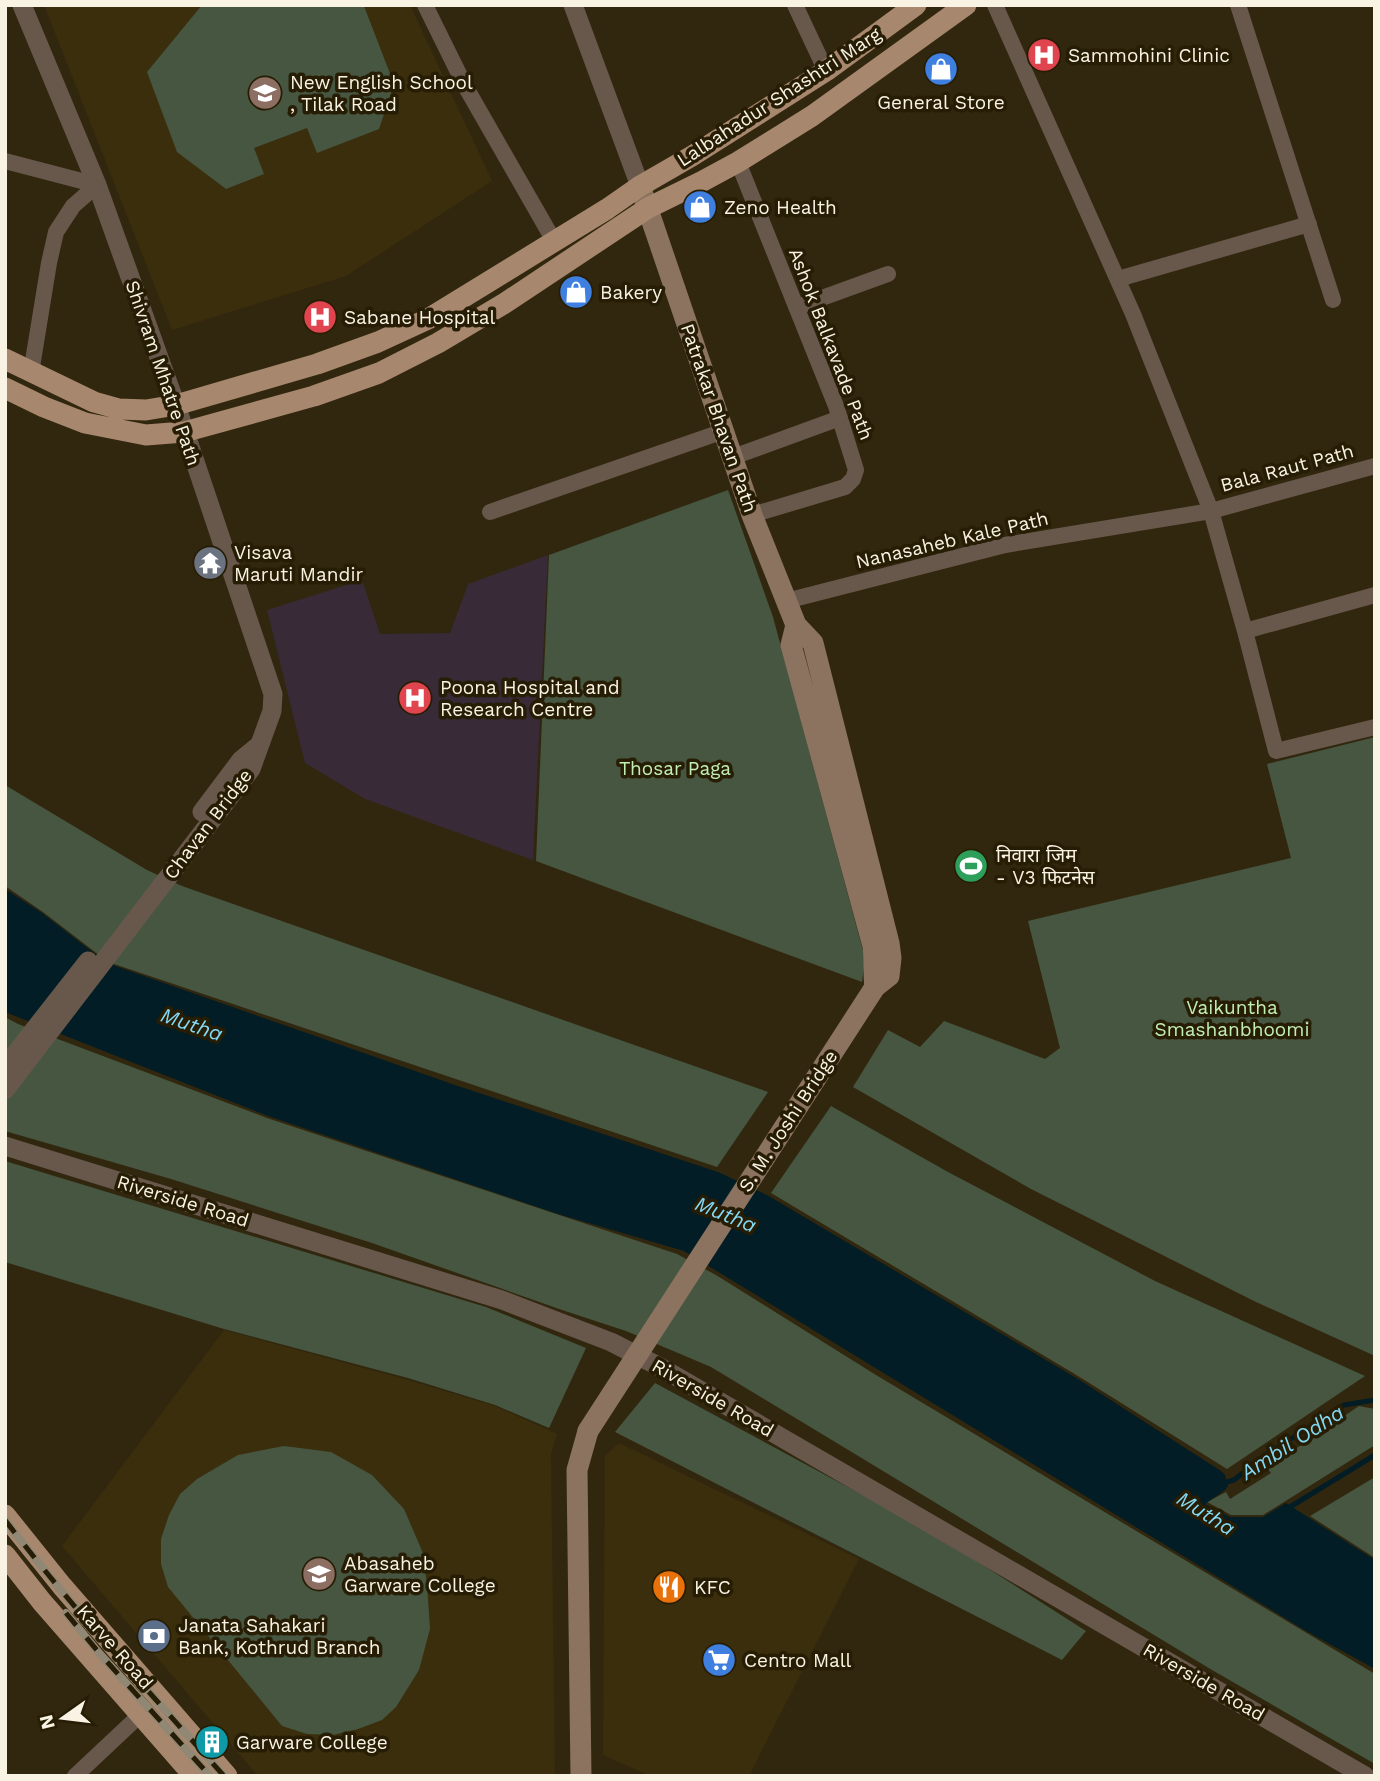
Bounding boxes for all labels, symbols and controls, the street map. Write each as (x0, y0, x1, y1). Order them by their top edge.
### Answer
street label: Lalbahadur Shashtri Marg (673, 22, 886, 172)
hospital icon: Sammohini Clinic (1025, 36, 1063, 74)
place label: Sammohini Clinic (1068, 44, 1230, 67)
shop icon: General Store (922, 50, 960, 88)
place label: New English School , Tilak Road (290, 71, 473, 116)
school or university icon: New English School , Tilak Road (246, 74, 284, 112)
place label: General Store (877, 91, 1005, 114)
shop icon: Zeno Health (681, 188, 719, 226)
place label: Zeno Health (724, 196, 837, 219)
street label: Ashok Balkavade Path (784, 245, 878, 443)
shop icon: Bakery (557, 273, 595, 311)
street label: Shivram Mhatre Path (120, 277, 206, 469)
place label: Bakery (600, 281, 662, 304)
hospital icon: Sabane Hospital (301, 298, 339, 336)
place label: Sabane Hospital (344, 306, 496, 329)
street label: Patrakar Bhavan Path (676, 321, 762, 515)
street label: Bala Raut Path (1218, 439, 1356, 497)
street label: Nanasaheb Kale Path (853, 507, 1051, 573)
place label: Visava Maruti Mandir (234, 541, 363, 586)
temple icon: Visava Maruti Mandir (191, 544, 229, 582)
place label: Poona Hospital and Research Centre (440, 676, 620, 721)
hospital icon: Poona Hospital and Research Centre (396, 679, 434, 717)
park label: Thosar Paga (619, 757, 731, 780)
street label: Chavan Bridge (159, 764, 257, 884)
place label: निवारा जिम - V3 फिटनेस (996, 844, 1096, 889)
sports icon: निवारा जिम - V3 फिटनेस (952, 847, 990, 885)
park label: Vaikuntha Smashanbhoomi (1155, 996, 1309, 1041)
water label: Mutha (158, 1002, 226, 1046)
street label: S. M. Joshi Bridge (734, 1046, 842, 1196)
street label: Riverside Road (114, 1170, 252, 1232)
water label: Mutha (692, 1190, 760, 1238)
street label: Riverside Road (648, 1354, 778, 1442)
water label: Ambil Odha (1235, 1399, 1348, 1485)
water label: Mutha (1172, 1485, 1240, 1541)
place label: Abasaheb Garware College (344, 1552, 496, 1597)
school or university icon: Abasaheb Garware College (300, 1555, 338, 1593)
restaurant icon: KFC (650, 1568, 688, 1606)
place label: KFC (694, 1576, 731, 1599)
street label: Karve Road (72, 1600, 158, 1694)
place label: Janata Sahakari Bank, Kothrud Branch (178, 1614, 381, 1659)
bank icon: Janata Sahakari Bank, Kothrud Branch (135, 1617, 173, 1655)
street label: Riverside Road (1139, 1638, 1269, 1726)
supermarket icon: Centro Mall (700, 1641, 738, 1679)
place label: Centro Mall (744, 1649, 852, 1672)
north arrow (28, 1683, 98, 1753)
text: N (34, 1712, 60, 1732)
building icon: Garware College (193, 1723, 231, 1761)
place label: Garware College (236, 1731, 388, 1754)

